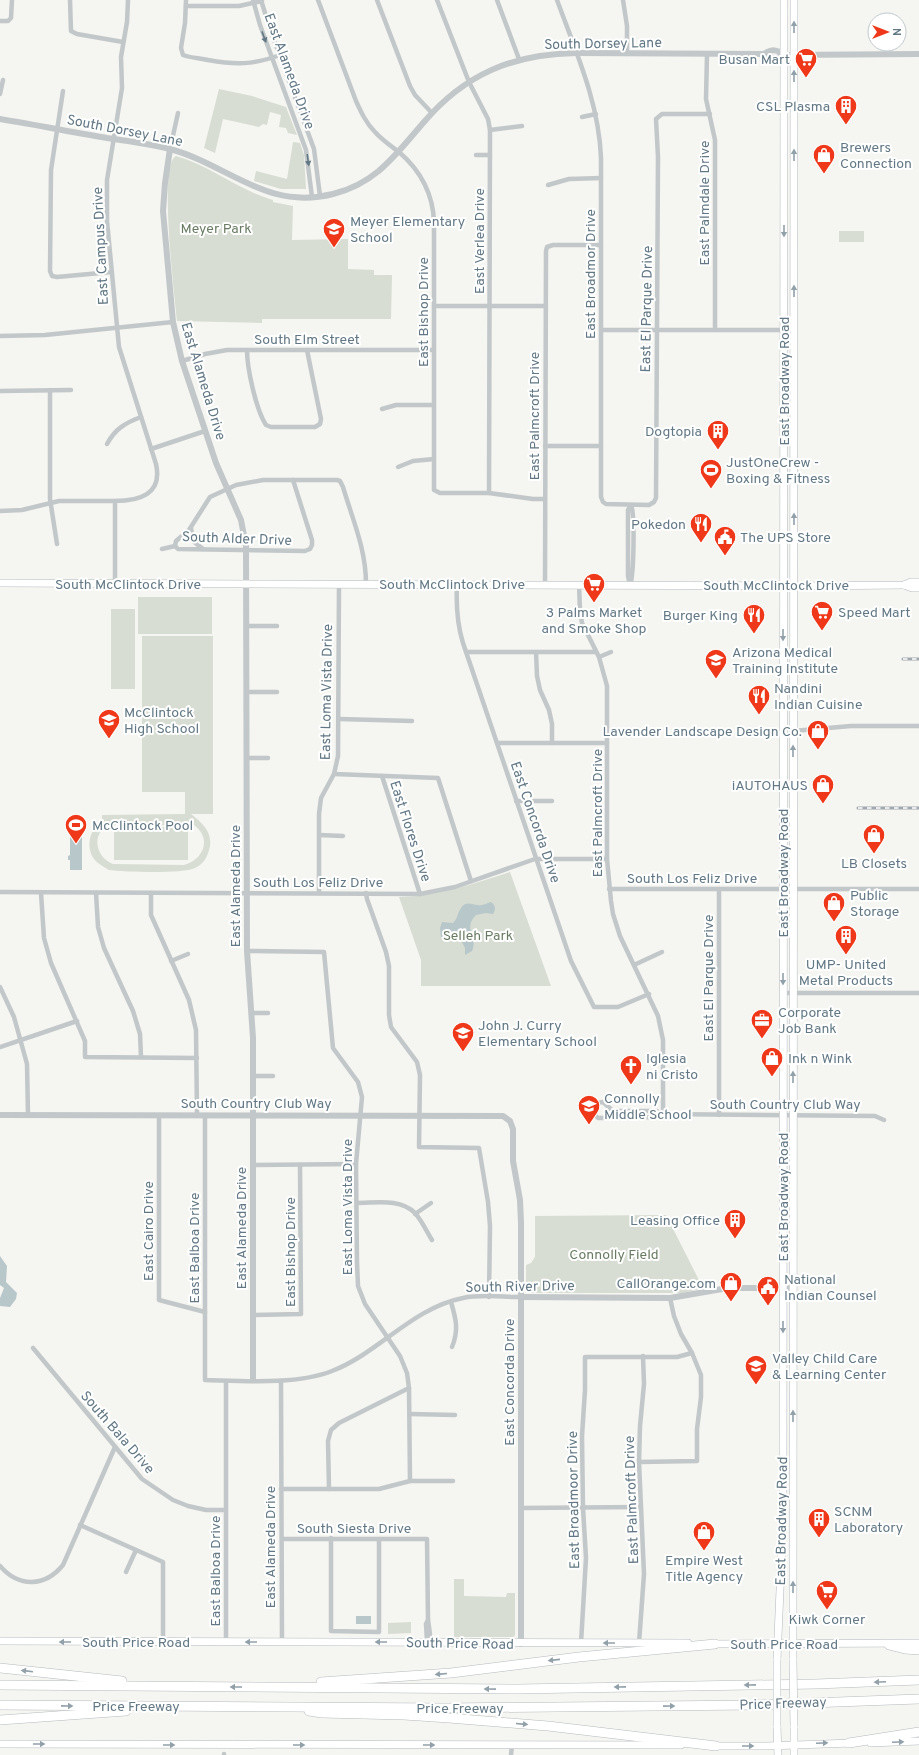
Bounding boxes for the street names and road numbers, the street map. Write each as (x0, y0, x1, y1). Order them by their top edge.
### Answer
street label: East Alameda Drive (260, 11, 318, 132)
street label: South Dorsey Lane (544, 35, 662, 54)
street label: South Dorsey Lane (65, 112, 184, 151)
street label: East Palmdale Drive (697, 140, 714, 266)
street label: East Campus Drive (90, 186, 113, 305)
street label: East Verlea Drive (472, 188, 489, 294)
street label: East Broadmor Drive (583, 209, 600, 339)
street label: East El Parque Drive (638, 245, 657, 373)
street label: East Bishop Drive (416, 257, 433, 367)
street label: East Broadway Road (777, 317, 794, 445)
street label: East Alameda Drive (177, 320, 229, 442)
street label: South Elm Street (254, 332, 360, 349)
street label: East Palmcroft Drive (527, 352, 544, 480)
street label: South Alder Drive (182, 529, 292, 550)
street label: South McClintock Drive (55, 577, 201, 594)
street label: South McClintock Drive (379, 577, 525, 594)
street label: South McClintock Drive (703, 578, 849, 595)
street label: East Loma Vista Drive (318, 624, 337, 760)
street label: East Palmcroft Drive (590, 749, 607, 877)
street label: East Concorda Drive (506, 760, 563, 885)
street label: East Flores Drive (385, 779, 434, 884)
street label: East Broadway Road (776, 809, 793, 937)
street label: East Alameda Drive (228, 825, 245, 947)
street label: South Los Feliz Drive (627, 871, 757, 888)
street label: South Los Feliz Drive (253, 875, 383, 892)
street label: East El Parque Drive (701, 915, 718, 1041)
street label: South Country Club Way (180, 1096, 332, 1113)
street label: South Country Club Way (709, 1097, 861, 1114)
street label: East Broadway Road (776, 1133, 793, 1261)
street label: East Loma Vista Drive (340, 1139, 357, 1275)
street label: East Alameda Drive (234, 1167, 251, 1289)
street label: East Cairo Drive (141, 1181, 158, 1281)
street label: East Balboa Drive (187, 1193, 204, 1303)
street label: East Bishop Drive (283, 1197, 300, 1307)
street label: South River Drive (465, 1278, 575, 1297)
street label: East Concorda Drive (502, 1318, 519, 1446)
street label: South Bala Drive (76, 1388, 157, 1478)
street label: East Broadmoor Drive (565, 1431, 584, 1569)
street label: East Palmcroft Drive (622, 1435, 643, 1565)
street label: East Broadway Road (773, 1457, 792, 1586)
street label: East Alameda Drive (263, 1486, 280, 1608)
street label: East Balboa Drive (208, 1516, 225, 1626)
street label: South Siesta Drive (297, 1521, 411, 1538)
street label: South Price Road (82, 1635, 190, 1652)
street label: South Price Road (406, 1635, 514, 1654)
street label: South Price Road (730, 1637, 838, 1654)
street label: Price Freeway (739, 1694, 827, 1715)
street label: Price Freeway (92, 1699, 180, 1716)
street label: Price Freeway (416, 1701, 504, 1718)

